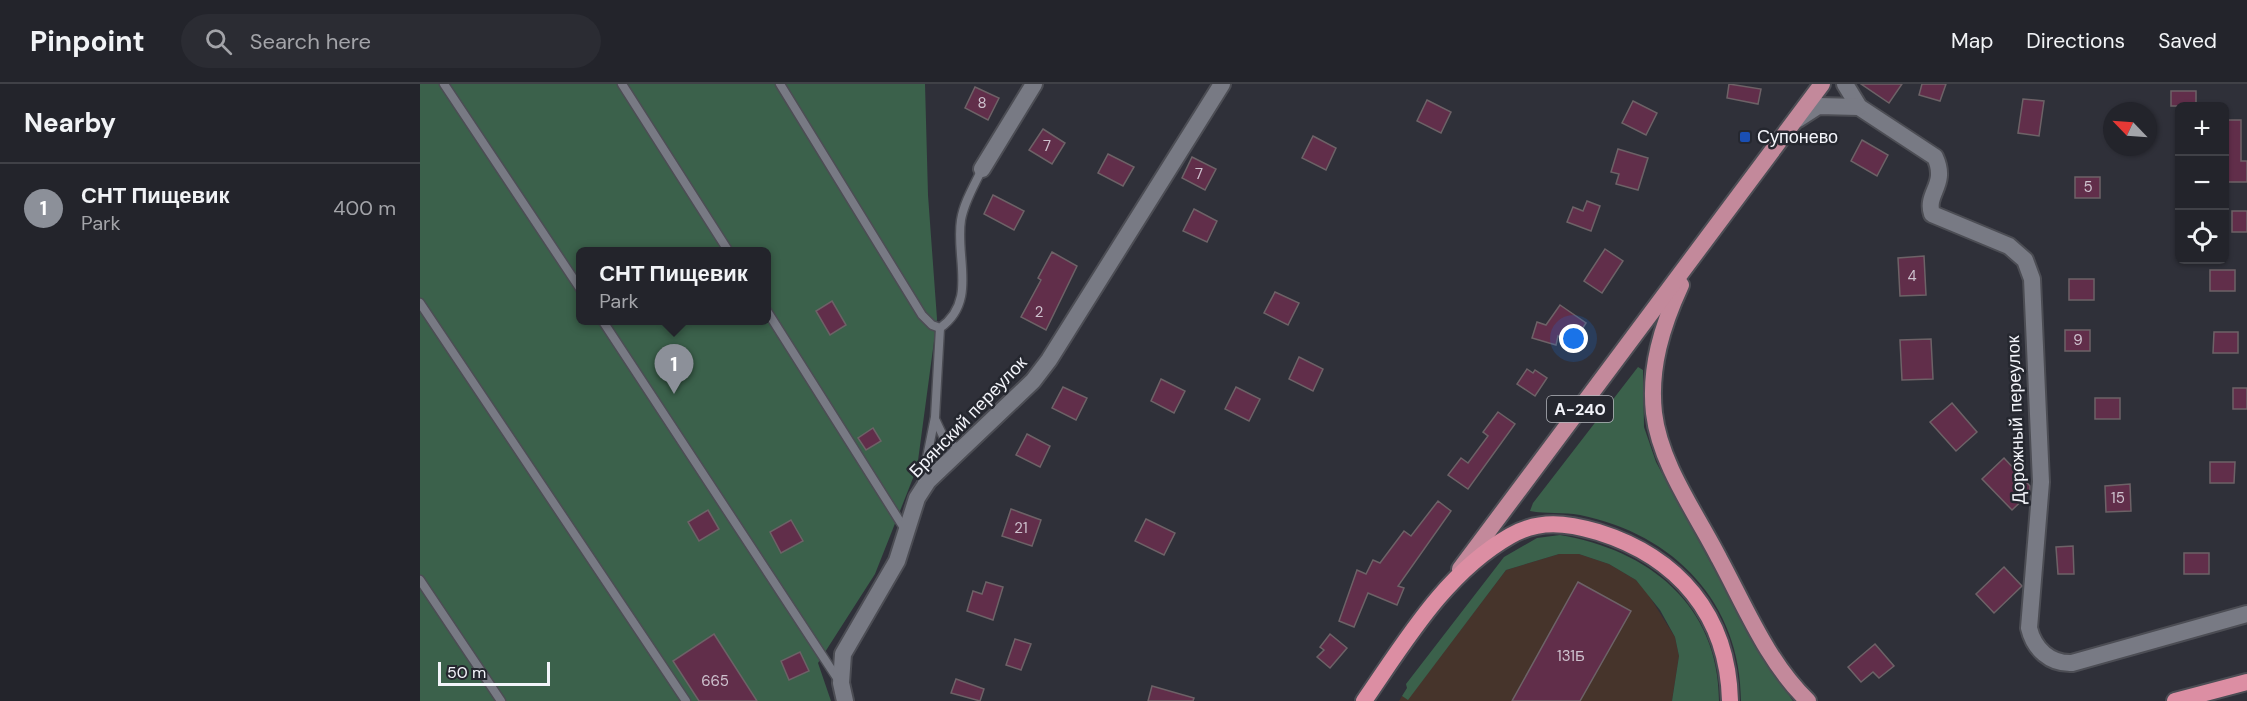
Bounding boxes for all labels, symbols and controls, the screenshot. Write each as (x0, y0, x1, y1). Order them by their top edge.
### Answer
search box (181, 14, 601, 68)
text: Pinpoint (30, 23, 145, 60)
icon: search (202, 25, 235, 58)
text: Search here (250, 27, 371, 56)
text: Map (1951, 27, 1993, 55)
text: Directions (2026, 27, 2125, 55)
text: Saved (2158, 27, 2217, 55)
house number: 8 (977, 93, 987, 113)
north arrow (2103, 102, 2157, 156)
map controls (2175, 102, 2229, 264)
button: + (2175, 102, 2229, 156)
text: Nearby (24, 106, 116, 140)
place label: Супонево (1757, 125, 1838, 149)
marker: Супонево (1738, 130, 1752, 144)
house number: 7 (1043, 136, 1051, 156)
button: − (2175, 156, 2229, 210)
house number: 7 (1195, 164, 1203, 184)
house number: 5 (2083, 177, 2093, 197)
text: СНТ Пищевик (81, 181, 230, 210)
text: 1 (40, 195, 47, 221)
text: 400 m (333, 195, 396, 221)
text: Park (81, 210, 121, 236)
button: locate (2175, 210, 2229, 264)
popup (576, 247, 771, 325)
text: СНТ Пищевик (599, 259, 748, 288)
house number: 4 (1907, 266, 1917, 286)
text: Park (599, 288, 639, 314)
house number: 2 (1035, 302, 1043, 322)
your location (1559, 324, 1588, 353)
house number: 9 (2073, 330, 2083, 350)
street label: Дорожный переулок (2001, 335, 2031, 505)
pin: 1 (654, 344, 694, 394)
street label: Брянский переулок (904, 351, 1032, 483)
road number: А-240 (1547, 396, 1613, 422)
house number: 15 (2111, 488, 2125, 508)
house number: 21 (1014, 518, 1028, 538)
house number: 131Б (1557, 646, 1585, 666)
scale bar (438, 659, 550, 686)
text: 50 m (447, 662, 486, 683)
house number: 665 (701, 671, 729, 691)

